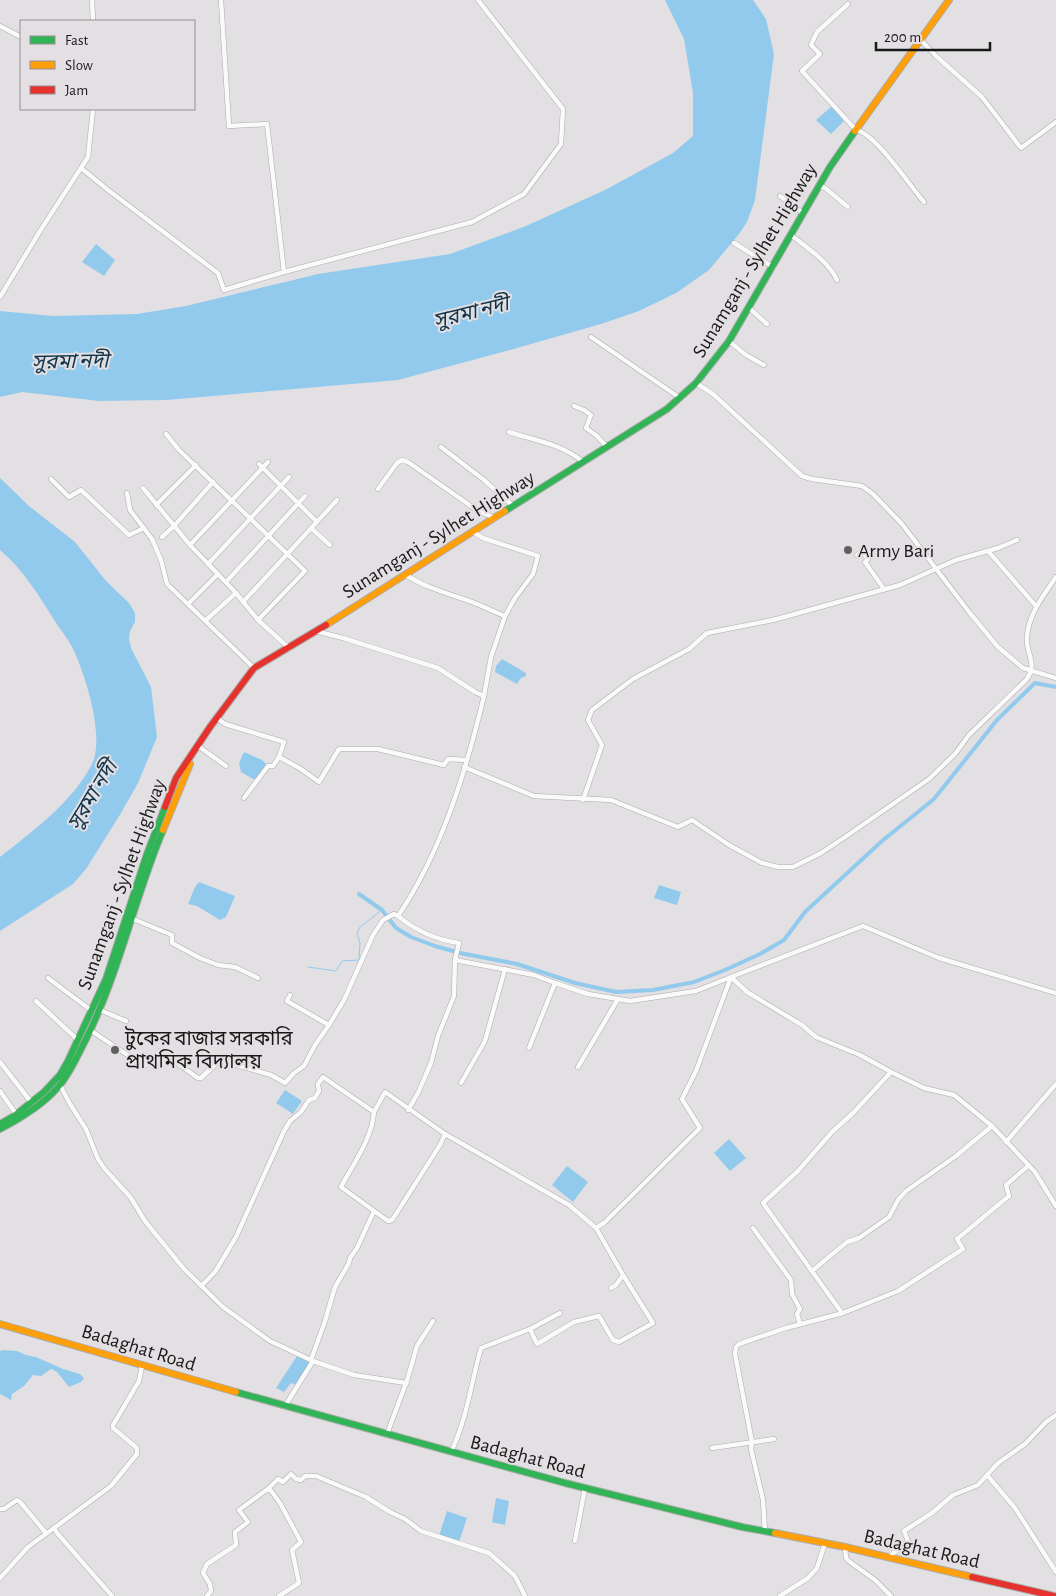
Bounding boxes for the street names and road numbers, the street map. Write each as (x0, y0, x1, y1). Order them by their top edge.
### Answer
street label: Sunamganj - Sylhet Highway (689, 160, 821, 361)
street label: Sunamganj - Sylhet Highway (339, 467, 539, 602)
street label: Sunamganj - Sylhet Highway (74, 776, 170, 992)
street label: Badaghat Road (79, 1321, 198, 1375)
street label: Badaghat Road (468, 1432, 588, 1482)
street label: Badaghat Road (862, 1526, 982, 1572)

